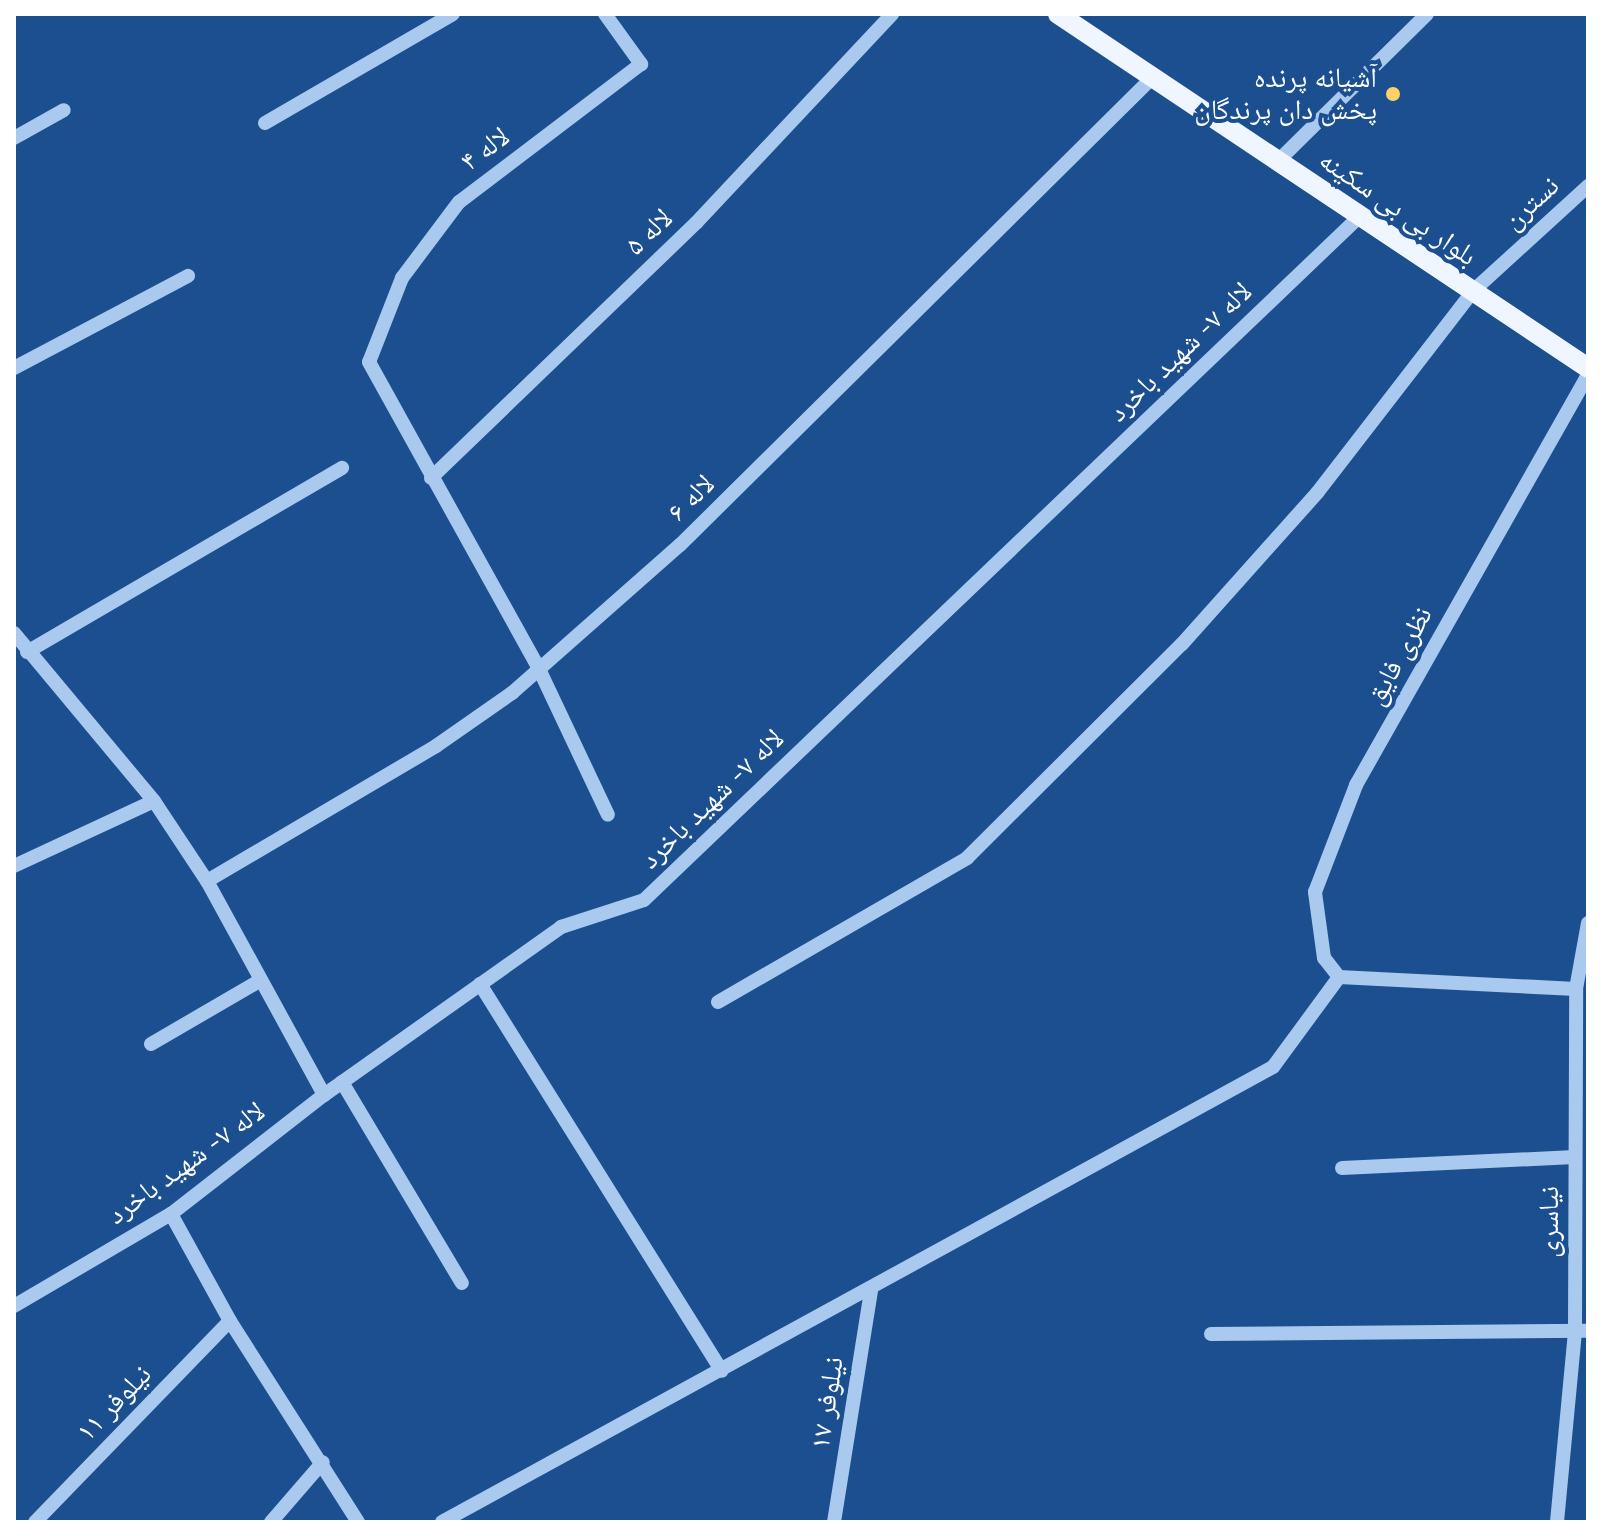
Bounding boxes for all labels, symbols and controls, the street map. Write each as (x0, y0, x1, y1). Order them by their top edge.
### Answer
place label: آشیانه پرنده پخش دان پرندگان (1194, 61, 1377, 127)
marker: آشیانه پرنده پخش دان پرندگان (1384, 85, 1402, 103)
street label: لاله ۴ (454, 120, 516, 178)
street label: بلوار بی بی سکینه (1313, 143, 1483, 273)
street label: نسترن (1496, 169, 1566, 237)
street label: لاله ۵ (618, 202, 680, 262)
street label: لاله ۷- شهید باخرد (1101, 275, 1259, 429)
street label: لاله ۶ (660, 467, 722, 529)
street label: نظری فایق (1358, 601, 1440, 711)
street label: لاله ۷- شهید باخرد (633, 722, 791, 876)
street label: لاله ۷- شهید باخرد (101, 1094, 271, 1232)
street label: نیاسری (1532, 1186, 1566, 1258)
street label: نیلوفر ۱۷ (803, 1354, 851, 1452)
street label: نیلوفر ۱۱ (70, 1358, 158, 1448)

